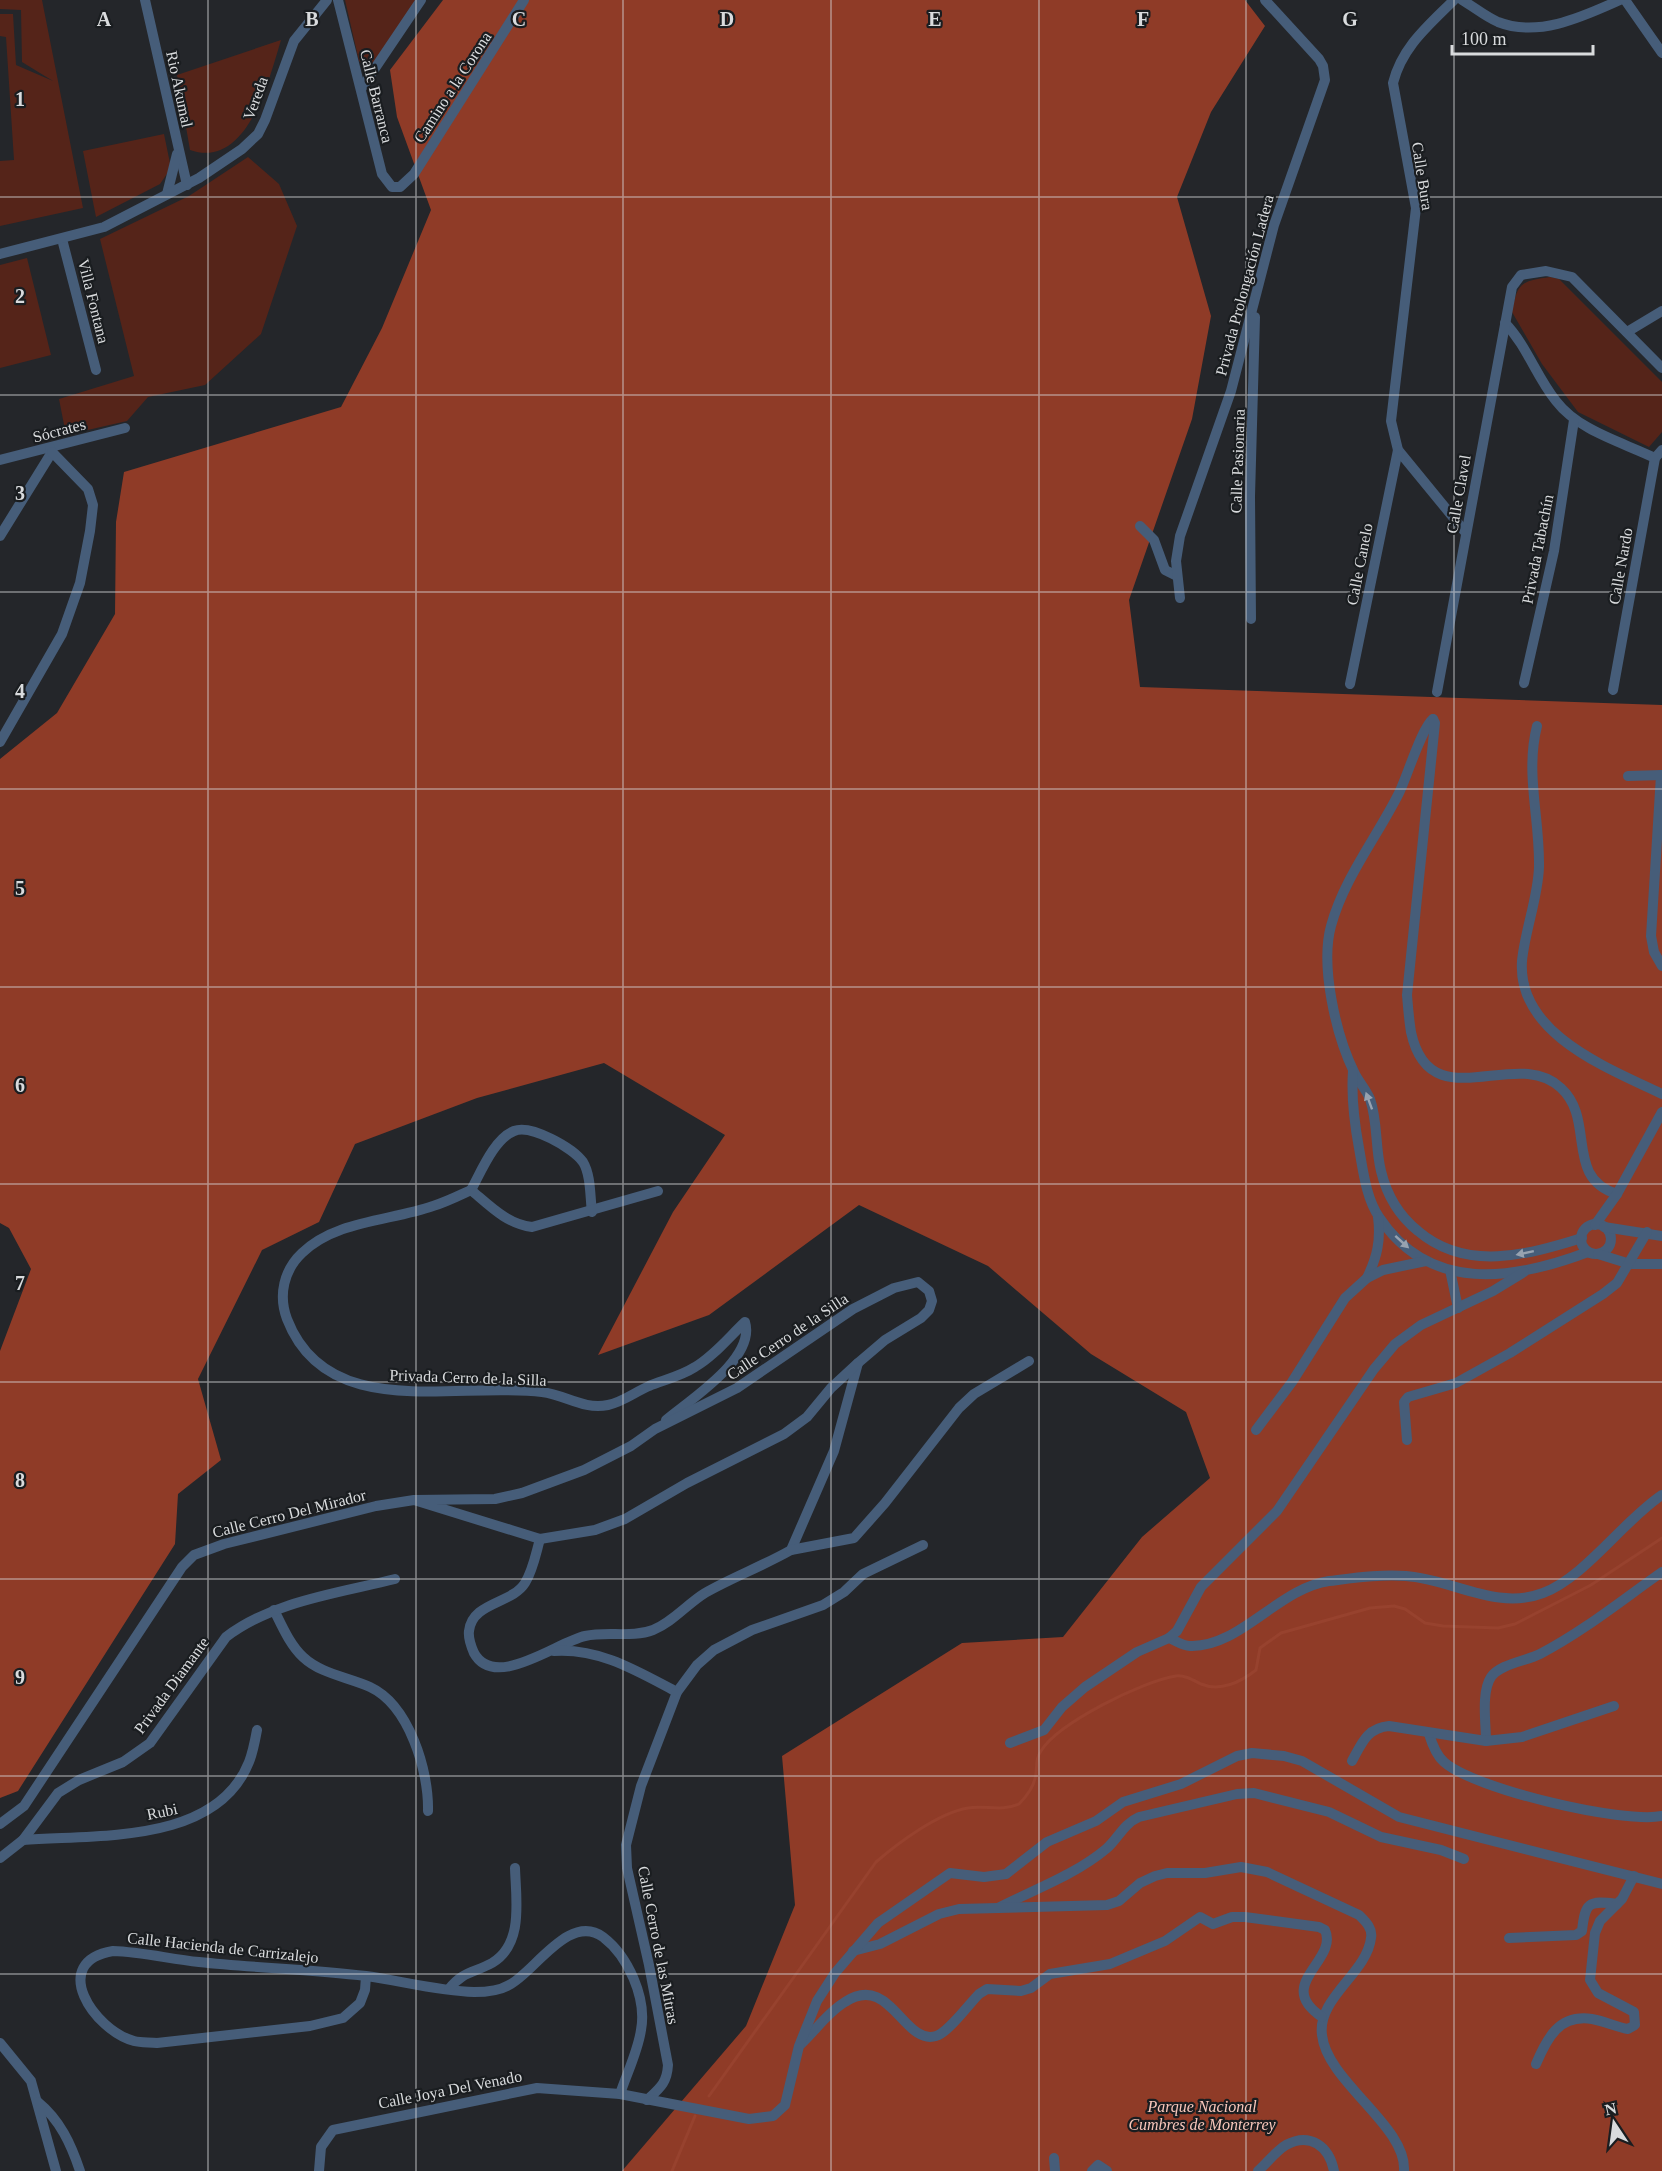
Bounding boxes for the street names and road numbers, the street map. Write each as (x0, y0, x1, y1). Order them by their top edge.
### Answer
street label: Camino a la Corona (410, 29, 495, 146)
street label: Calle Barranca (357, 48, 396, 145)
street label: Rio Akumal (163, 49, 196, 129)
street label: Vereda (240, 74, 271, 122)
street label: Calle Bura (1409, 141, 1436, 211)
street label: Privada Prolongación Ladera (1212, 193, 1278, 378)
street label: Villa Fontana (75, 257, 112, 345)
street label: Calle Pasionaria (1227, 409, 1248, 513)
street label: Sócrates (31, 415, 88, 446)
street label: Calle Clavel (1443, 453, 1474, 535)
street label: Privada Tabachín (1519, 493, 1556, 605)
street label: Calle Canelo (1343, 522, 1376, 607)
street label: Calle Nardo (1605, 526, 1636, 606)
street label: Calle Cerro de la Silla (724, 1290, 851, 1383)
street label: Privada Cerro de la Silla (389, 1366, 547, 1389)
street label: Calle Cerro Del Mirador (211, 1486, 368, 1541)
street label: Privada Diamante (131, 1634, 212, 1737)
street label: Rubi (145, 1800, 180, 1823)
street label: Calle Cerro de las Mitras (635, 1865, 682, 2026)
street label: Calle Hacienda de Carrizalejo (126, 1929, 319, 1967)
street label: Calle Joya Del Venado (377, 2067, 524, 2113)

